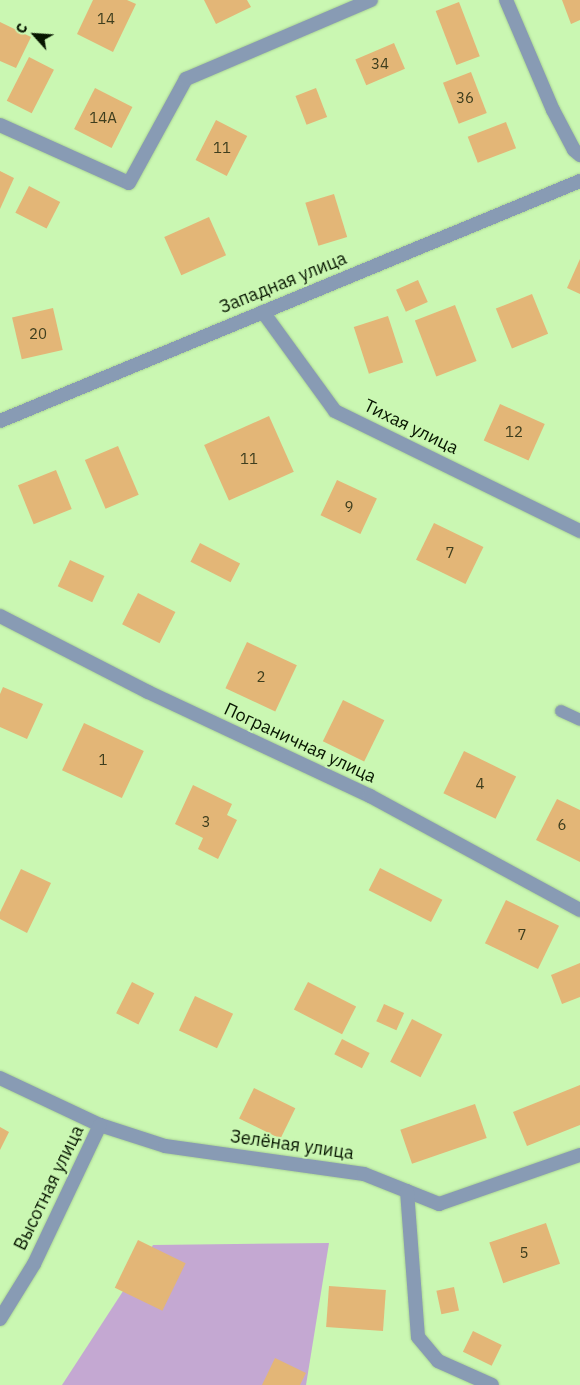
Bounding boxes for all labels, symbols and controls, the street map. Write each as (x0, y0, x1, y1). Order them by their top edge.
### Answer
north arrow (10, 10, 60, 60)
house number: 14 (97, 10, 115, 28)
text: С (11, 20, 32, 36)
house number: 34 (371, 55, 389, 73)
house number: 36 (456, 89, 474, 107)
house number: 14А (89, 109, 117, 127)
house number: 11 (213, 139, 231, 157)
street label: Западная улица (216, 248, 350, 318)
house number: 20 (29, 325, 47, 343)
street label: Тихая улица (360, 395, 462, 459)
house number: 12 (505, 423, 523, 441)
house number: 11 (240, 450, 258, 468)
house number: 9 (345, 498, 353, 516)
house number: 7 (446, 544, 454, 562)
house number: 2 (257, 668, 265, 686)
street label: Пограничная улица (221, 698, 379, 788)
house number: 1 (99, 751, 107, 769)
house number: 4 (476, 775, 484, 793)
house number: 3 (202, 813, 210, 831)
house number: 6 (558, 816, 566, 834)
house number: 7 (518, 926, 526, 944)
street label: Высотная улица (9, 1122, 89, 1254)
street label: Зелёная улица (229, 1126, 355, 1164)
house number: 5 (520, 1244, 528, 1262)

